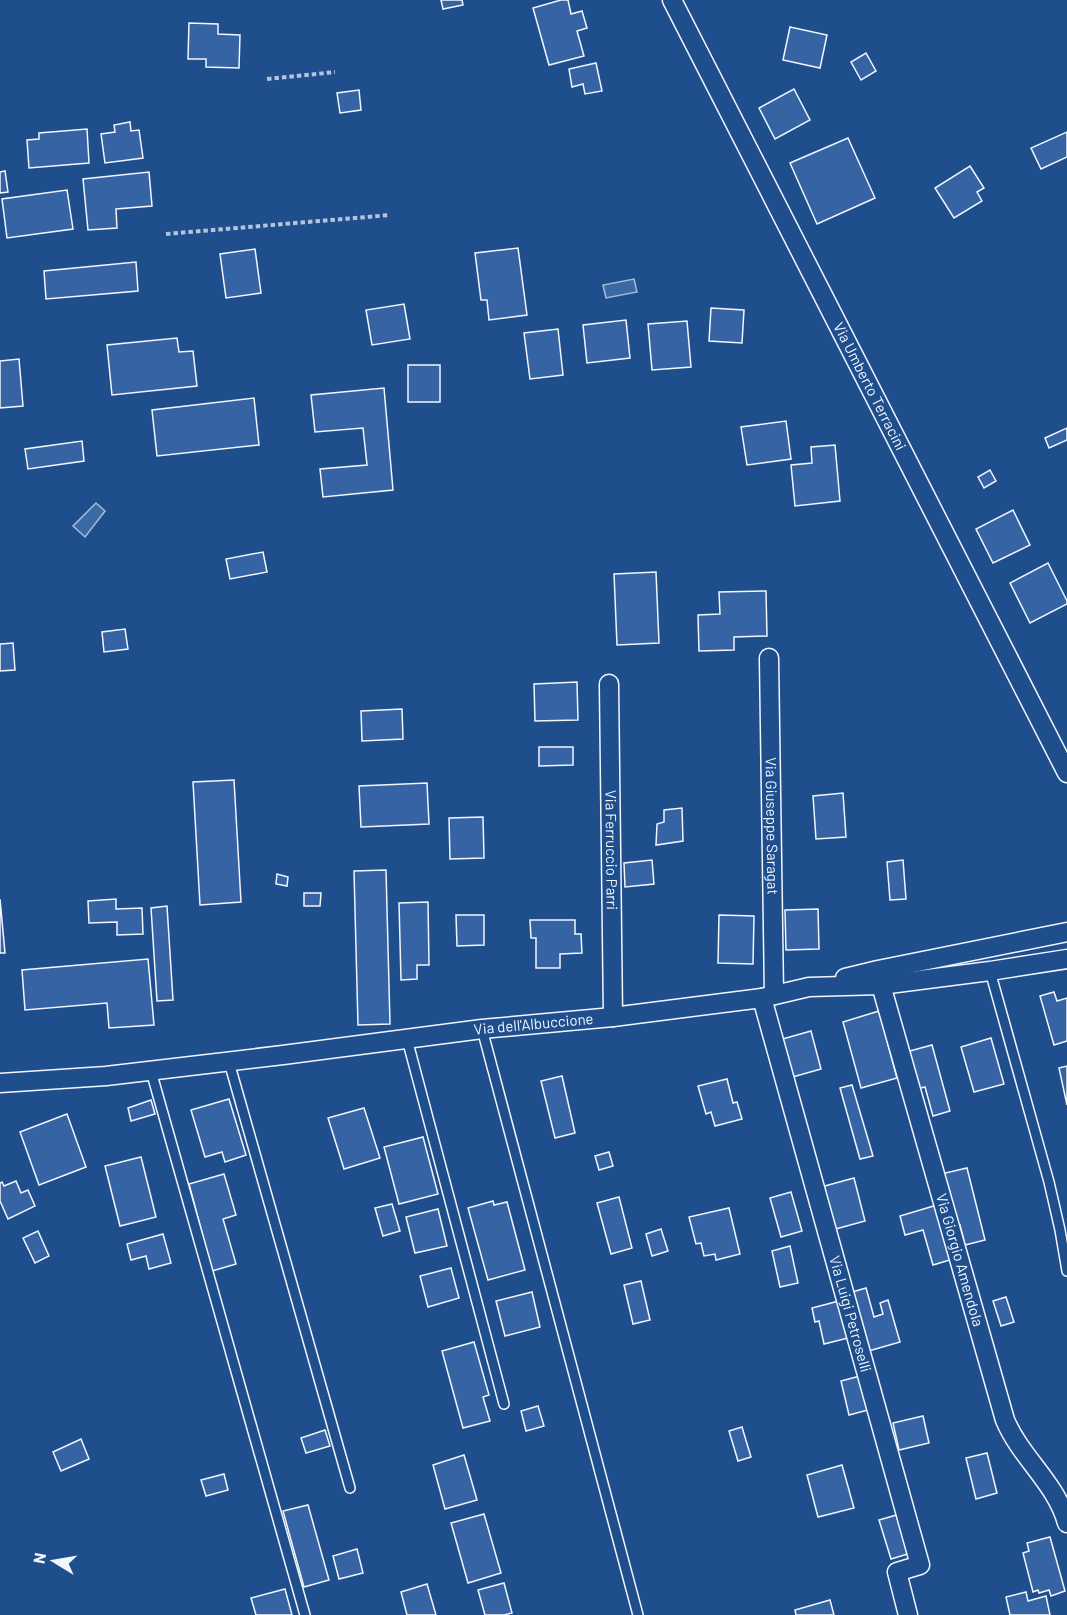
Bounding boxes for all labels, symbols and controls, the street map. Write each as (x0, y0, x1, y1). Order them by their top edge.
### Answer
street label: Via Umberto Terracini (830, 319, 911, 453)
street label: Via Giuseppe Saragat (762, 757, 783, 895)
street label: Via Ferruccio Parri (602, 790, 622, 910)
street label: Via dell'Albuccione (473, 1009, 594, 1038)
street label: Via Giorgio Amendola (933, 1191, 988, 1329)
street label: Via Luigi Petroselli (826, 1253, 876, 1374)
north arrow (24, 1531, 84, 1591)
text: N (28, 1551, 49, 1565)

